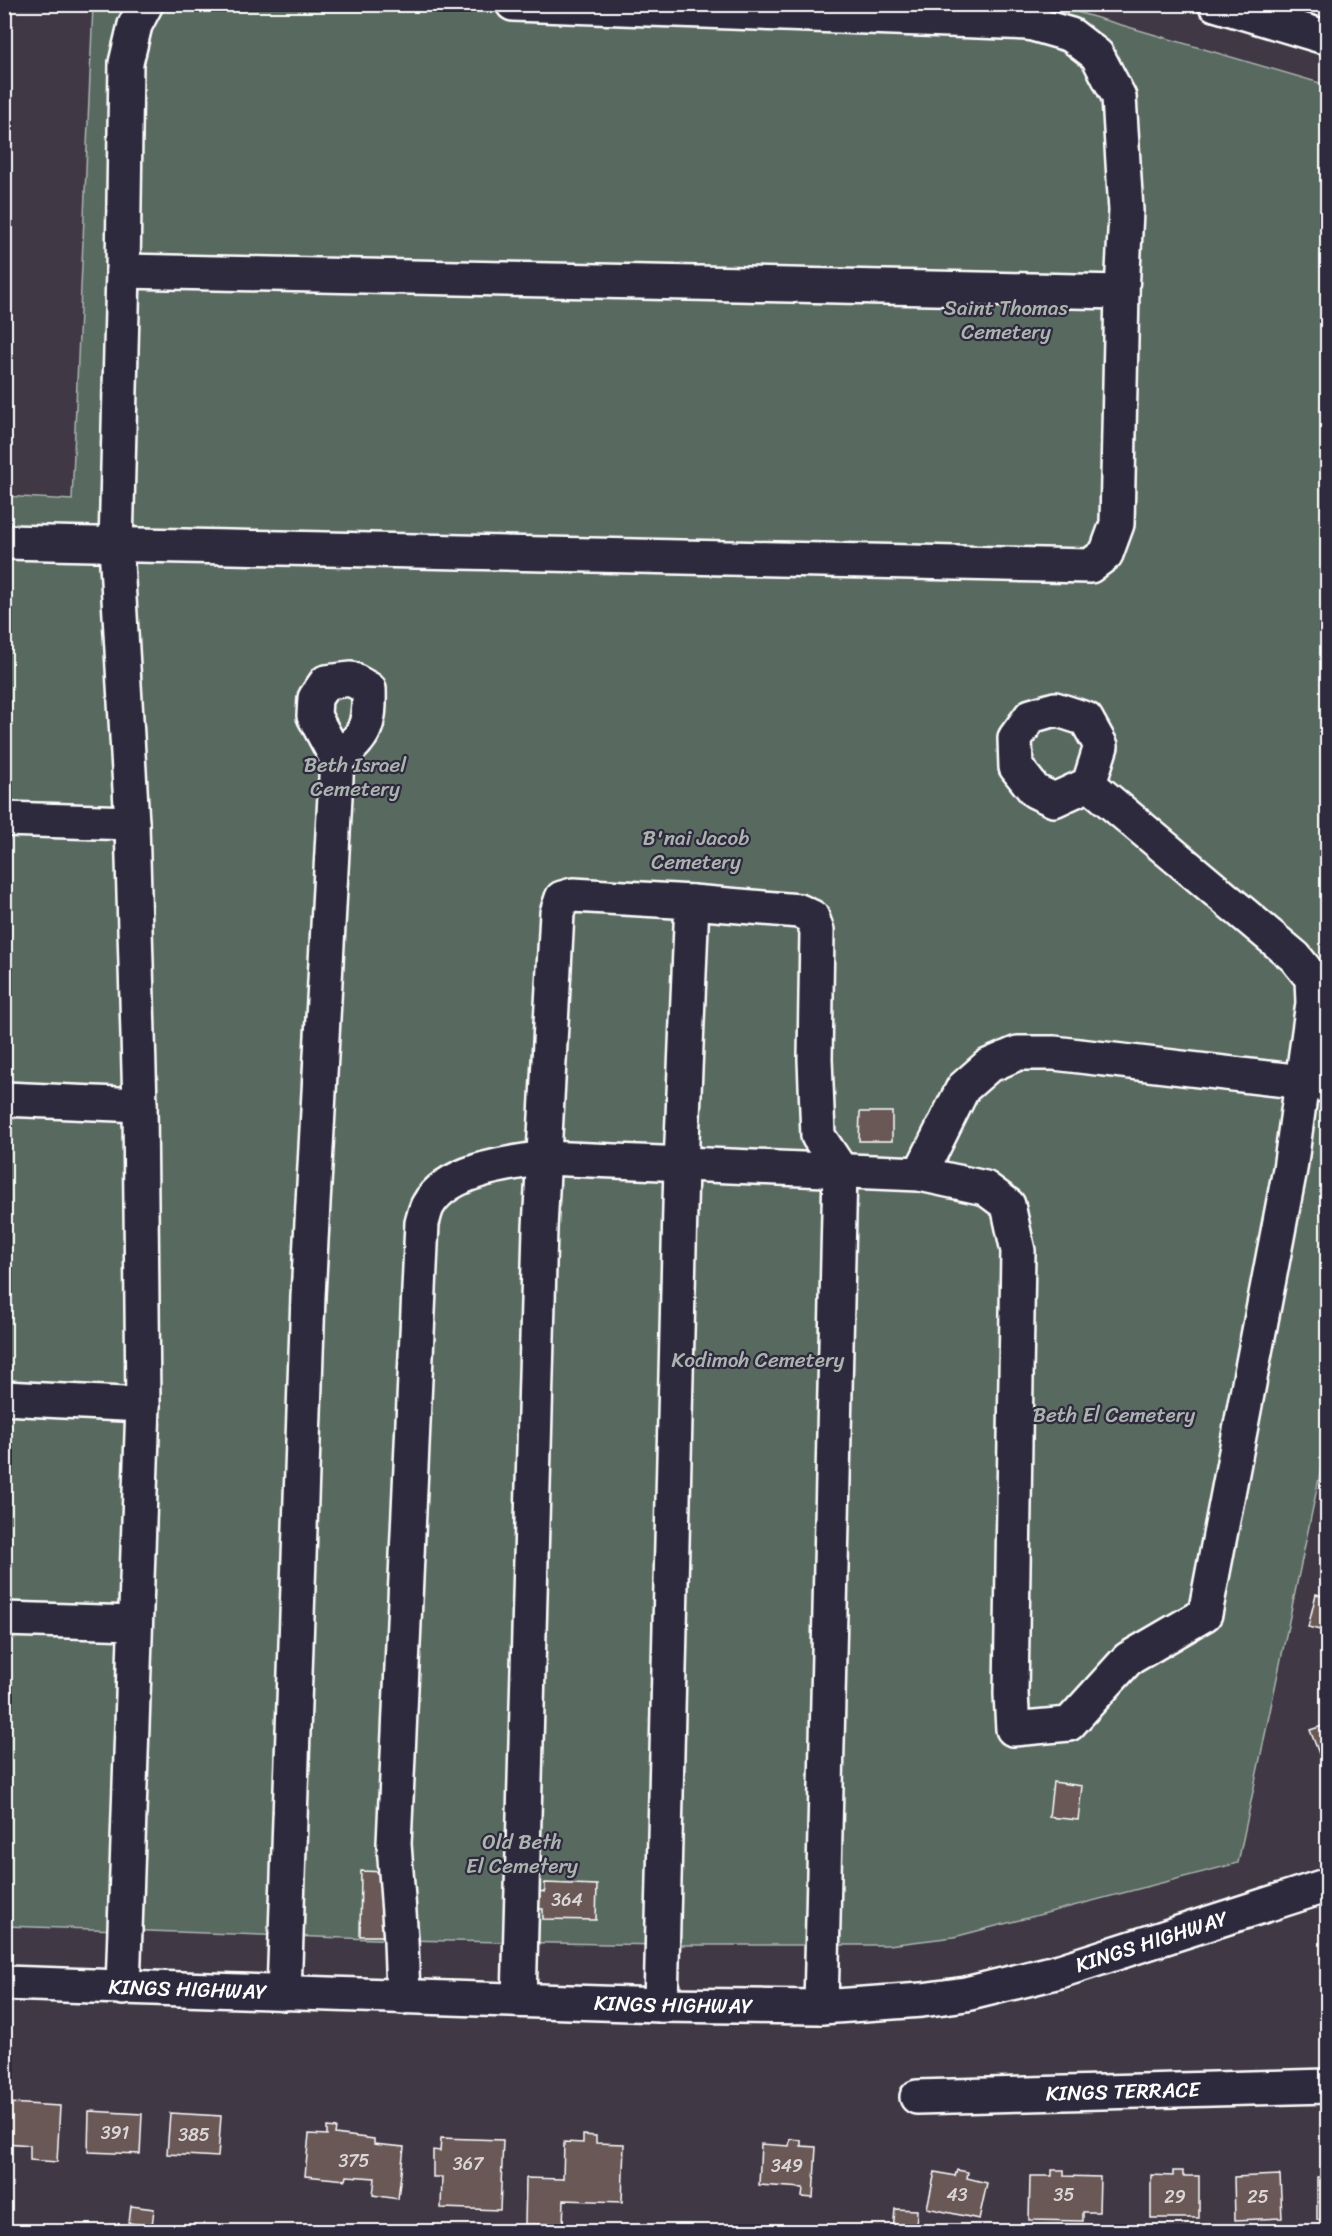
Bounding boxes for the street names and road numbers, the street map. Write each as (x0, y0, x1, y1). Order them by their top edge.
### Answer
street label: KINGS HIGHWAY (1070, 1899, 1233, 1984)
street label: KINGS HIGHWAY (108, 1968, 268, 2011)
street label: KINGS HIGHWAY (594, 1984, 754, 2025)
street label: KINGS TERRACE (1045, 2070, 1202, 2113)

